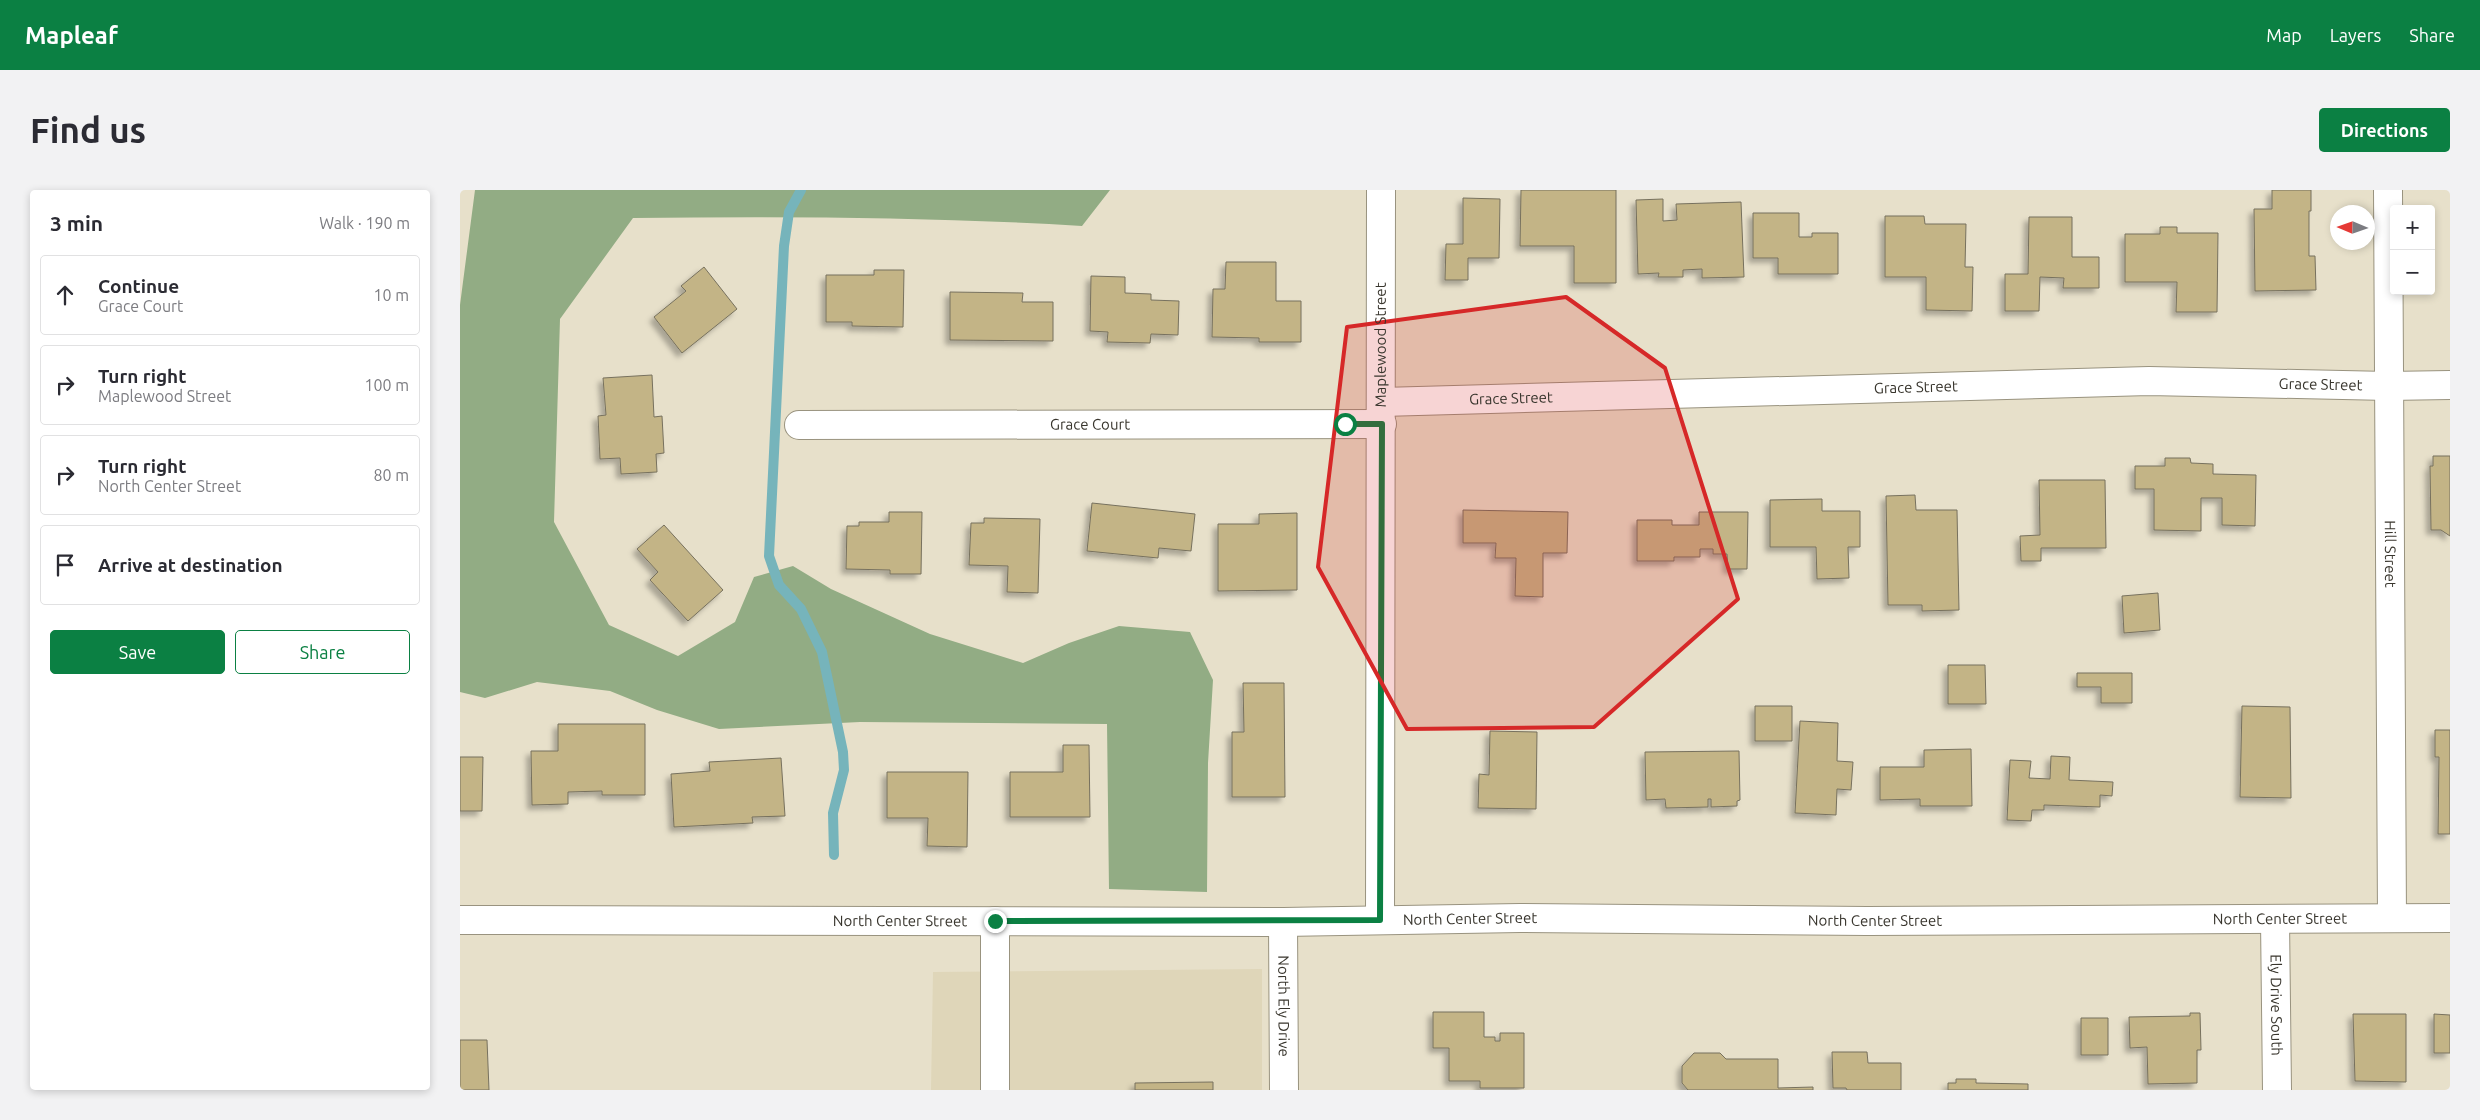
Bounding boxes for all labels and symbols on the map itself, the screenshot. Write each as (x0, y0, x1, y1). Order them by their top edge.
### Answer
north arrow (2330, 205, 2375, 250)
street label: Maplewood Street (1372, 282, 1389, 408)
street label: Grace Street (2279, 375, 2363, 393)
street label: Grace Street (1874, 377, 1958, 397)
street label: Grace Street (1469, 388, 1553, 408)
route start (1334, 413, 1357, 436)
street label: Grace Court (1050, 415, 1130, 433)
street label: Hill Street (2382, 520, 2399, 588)
street label: North Center Street (1403, 909, 1537, 928)
route end (984, 910, 1007, 933)
street label: North Center Street (2213, 910, 2347, 927)
street label: North Center Street (1808, 911, 1942, 929)
street label: North Center Street (833, 912, 967, 929)
street label: Ely Drive South (2267, 954, 2286, 1056)
street label: North Ely Drive (1275, 955, 1293, 1057)

